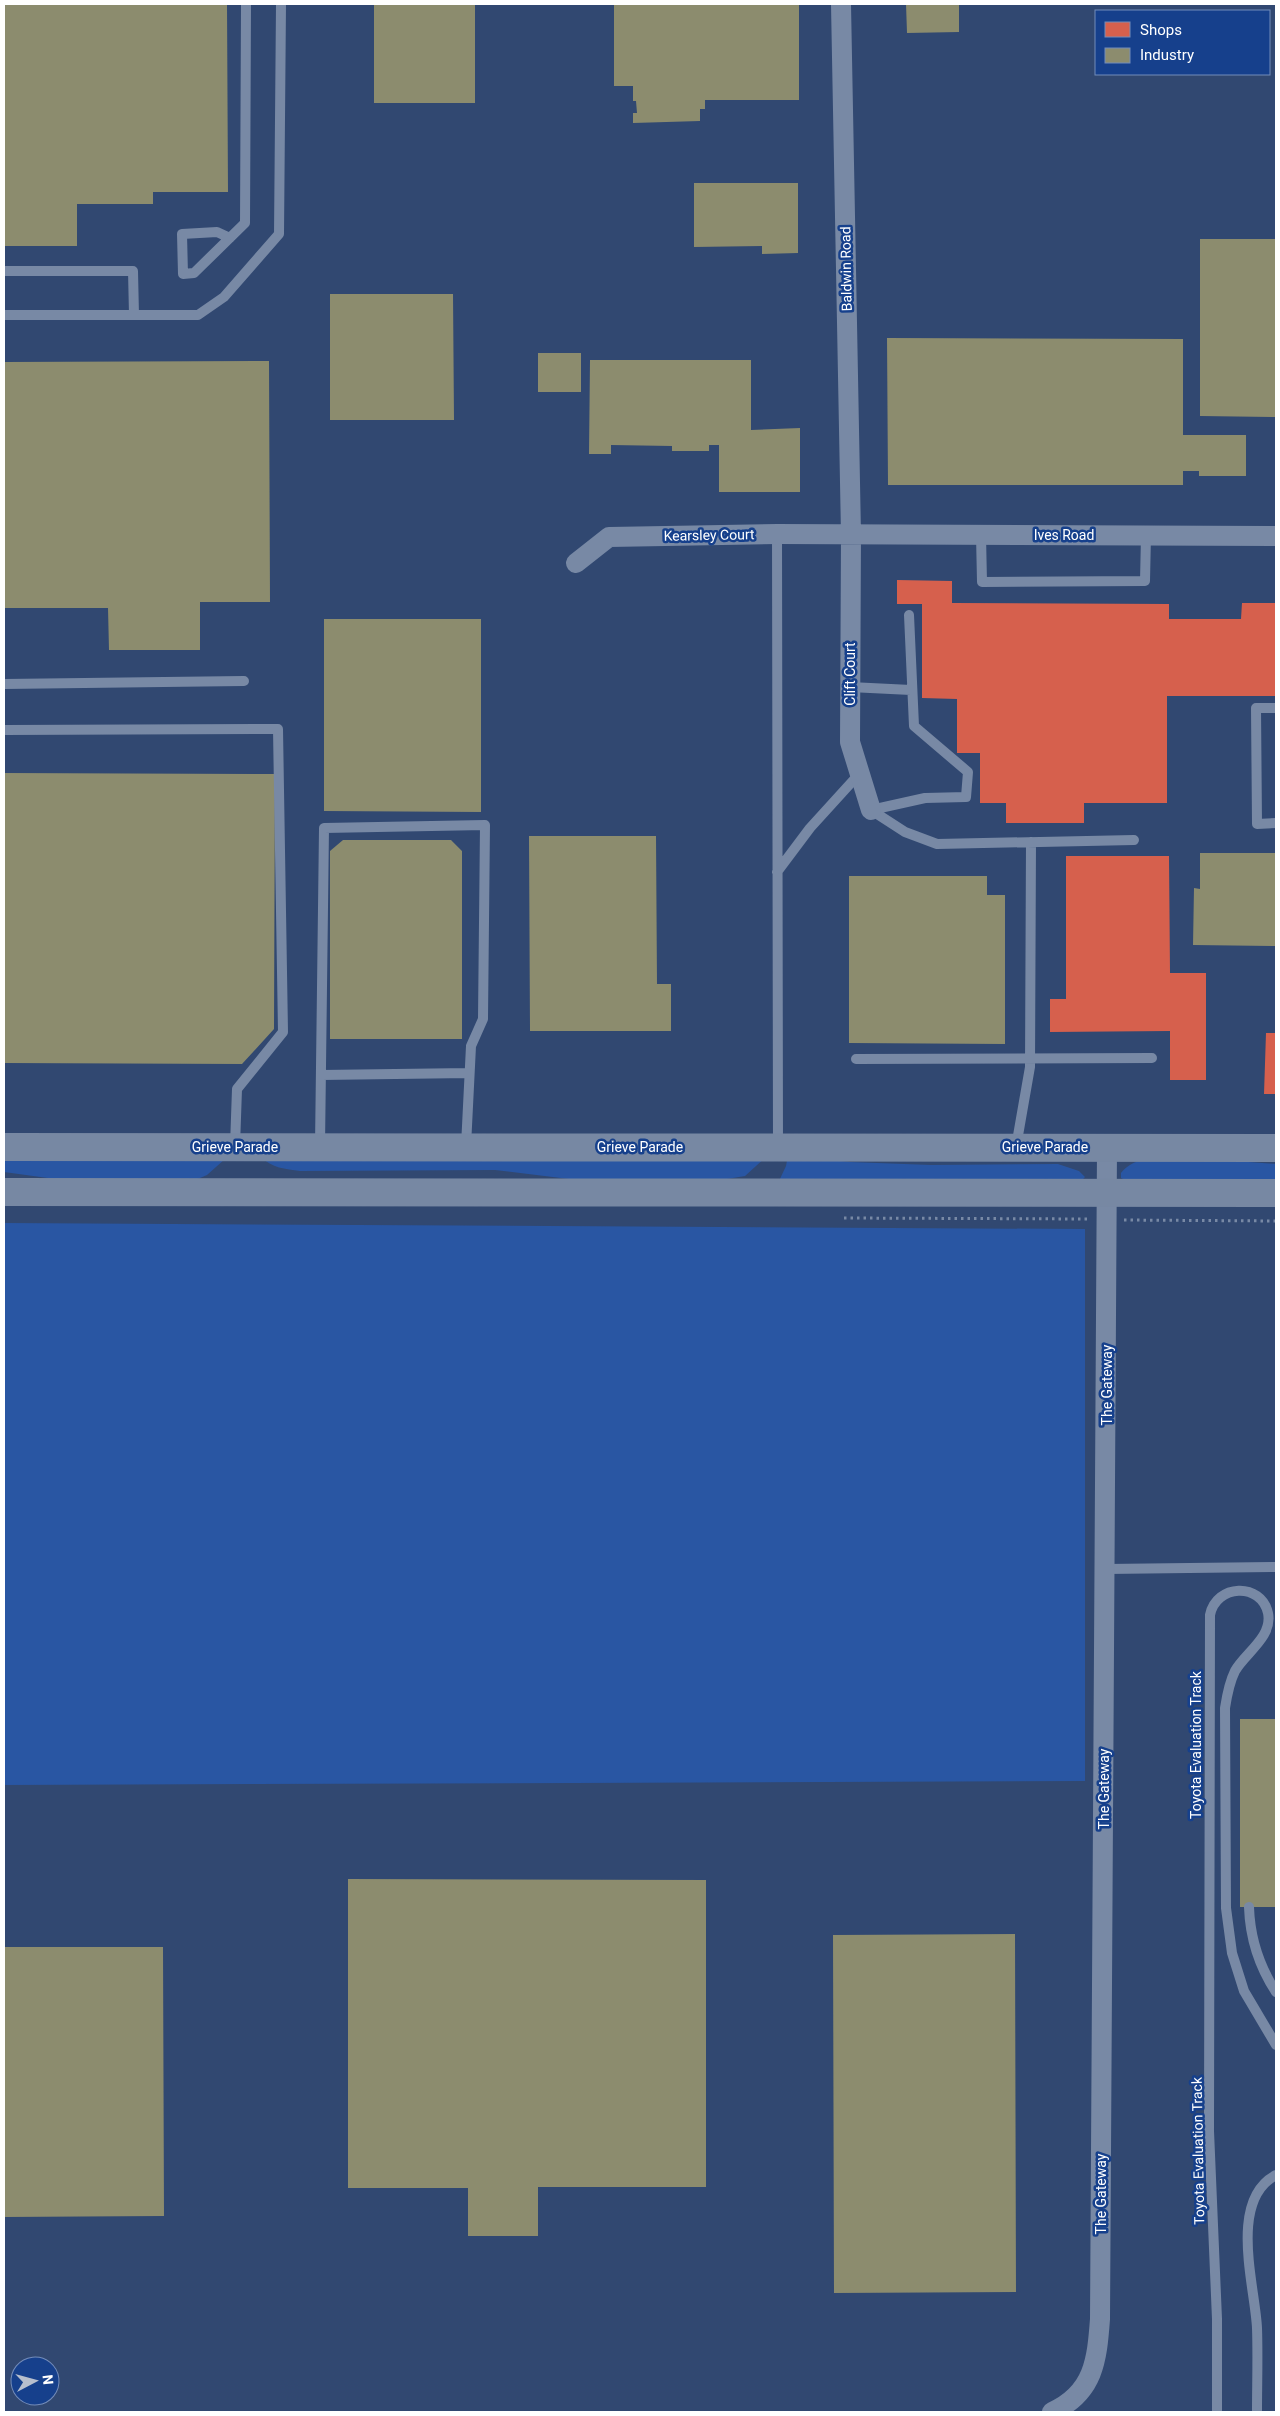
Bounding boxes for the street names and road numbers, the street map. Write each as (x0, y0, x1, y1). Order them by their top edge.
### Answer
street label: Baldwin Road (837, 226, 855, 312)
street label: Kearsley Court (663, 526, 755, 544)
street label: Ives Road (1034, 527, 1094, 543)
street label: Clift Court (842, 642, 858, 706)
street label: Grieve Parade (192, 1139, 278, 1155)
street label: Grieve Parade (597, 1139, 683, 1155)
street label: Grieve Parade (1002, 1139, 1088, 1155)
street label: The Gateway (1099, 1344, 1115, 1425)
street label: Toyota Evaluation Track (1188, 1670, 1204, 1819)
street label: The Gateway (1096, 1748, 1112, 1829)
street label: Toyota Evaluation Track (1189, 2076, 1207, 2225)
street label: The Gateway (1093, 2153, 1109, 2234)

